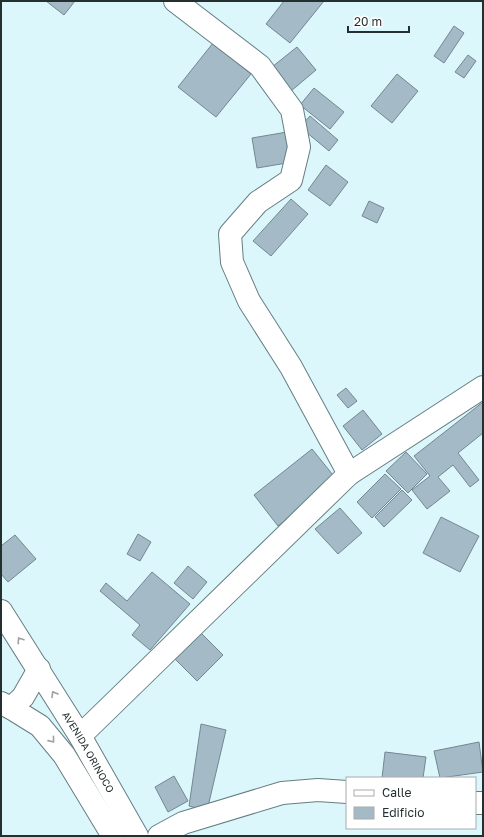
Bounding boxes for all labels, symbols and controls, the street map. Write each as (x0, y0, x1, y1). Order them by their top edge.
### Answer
scale bar (348, 8, 409, 34)
text: 20 m (354, 14, 382, 29)
one-way arrow (17, 637, 25, 644)
one-way arrow (51, 691, 58, 698)
street label: AVENIDA ORINOCO (60, 709, 117, 795)
one-way arrow (47, 736, 54, 743)
legend (346, 777, 476, 829)
text: Calle (382, 785, 412, 800)
text: Edificio (382, 805, 424, 820)

